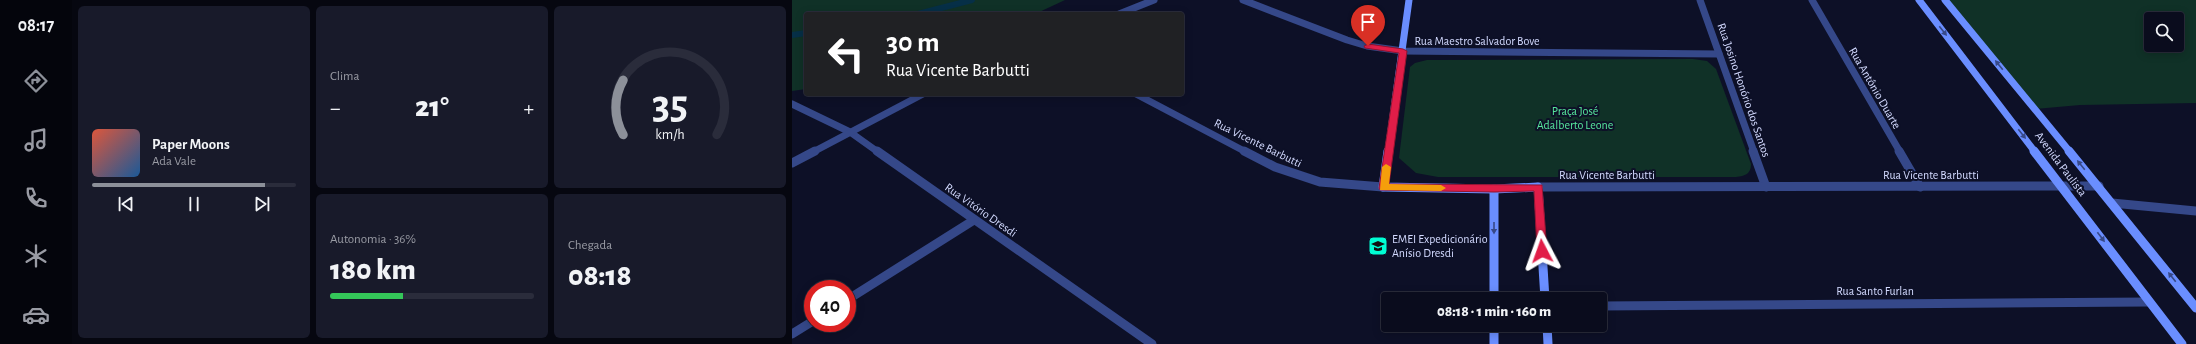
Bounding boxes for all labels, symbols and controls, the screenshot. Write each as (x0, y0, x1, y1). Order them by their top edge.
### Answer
pin (1351, 5, 1385, 46)
icon: arrive (1357, 11, 1379, 33)
map controls (2144, 12, 2184, 52)
button: search (2144, 12, 2184, 52)
text: 08:17 (18, 17, 54, 35)
street label: Rua Josino Honório dos Santos (1715, 21, 1773, 159)
one-way arrow (1939, 25, 1947, 36)
icon: left (820, 28, 872, 80)
text: 30 m (886, 29, 939, 57)
street label: Rua Maestro Salvador Bove (1414, 35, 1540, 47)
street label: Rua Antônio Duarte (1847, 45, 1903, 131)
one-way arrow (1994, 60, 2003, 70)
text: Rua Vicente Barbutti (886, 62, 1030, 80)
icon: directions (22, 67, 50, 95)
text: Clima (330, 70, 360, 83)
text: 35 (652, 85, 688, 126)
text: 21° (415, 92, 449, 122)
text: − (330, 97, 341, 119)
text: + (523, 97, 534, 119)
park label: Praça José Adalberto Leone (1537, 105, 1613, 131)
street label: Rua Vicente Barbutti (1212, 117, 1304, 169)
icon: music (22, 126, 50, 154)
text: km/h (655, 127, 685, 141)
one-way arrow (2018, 128, 2026, 139)
street label: Avenida Paulista (2033, 130, 2089, 199)
text: Paper Moons (152, 137, 230, 152)
text: Ada Vale (152, 155, 196, 168)
one-way arrow (2077, 160, 2086, 171)
street label: Rua Vicente Barbutti (1559, 169, 1655, 181)
street label: Rua Vicente Barbutti (1883, 169, 1979, 181)
street label: Rua Vitório Dresdi (943, 181, 1019, 239)
icon: phone (22, 184, 50, 212)
icon: previous (115, 193, 137, 215)
icon: pause (183, 193, 205, 215)
icon: next (251, 193, 273, 215)
one-way arrow (1491, 222, 1497, 235)
position arrow (1521, 230, 1563, 272)
one-way arrow (2097, 232, 2105, 243)
text: Autonomia · 36% (330, 233, 416, 246)
place label: EMEI Expedicionário Anísio Dresdi (1392, 233, 1488, 259)
school or university icon: EMEI Expedicionário Anísio Dresdi (1367, 235, 1389, 257)
text: Chegada (568, 239, 612, 252)
icon: climate (22, 242, 50, 270)
text: 180 km (330, 255, 416, 285)
text: 08:18 (568, 261, 632, 291)
one-way arrow (2167, 272, 2176, 283)
speed limit sign: 40 (804, 280, 856, 332)
street label: Rua Santo Furlan (1836, 285, 1914, 297)
icon: car (22, 301, 50, 329)
text: 08:18 · 1 min · 160 m (1437, 304, 1551, 319)

